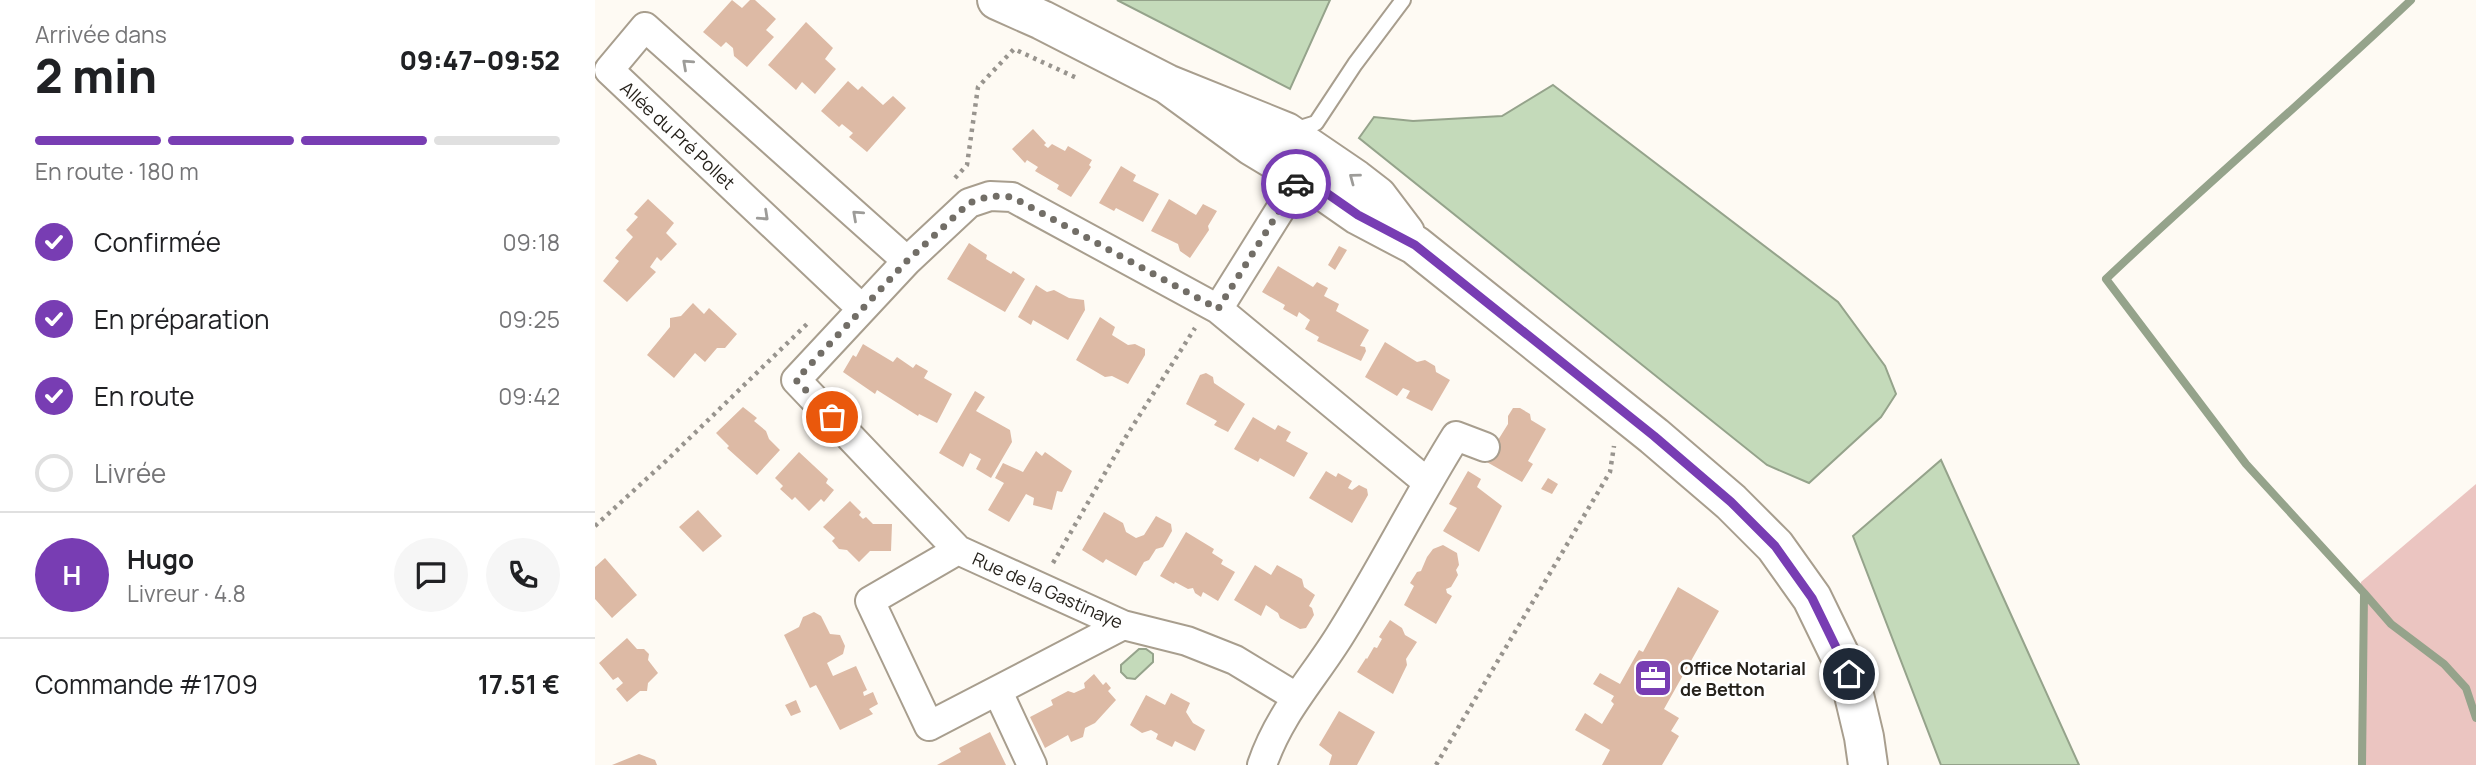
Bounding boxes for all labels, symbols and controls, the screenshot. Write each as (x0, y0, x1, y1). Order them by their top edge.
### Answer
text: Arrivée dans (35, 18, 167, 50)
text: 09:47–09:52 (400, 42, 560, 78)
text: 2 min (35, 44, 157, 107)
one-way arrow (682, 59, 695, 72)
street label: Allée du Pré Pollet (616, 76, 740, 194)
courier (1261, 149, 1331, 219)
text: En route · 180 m (35, 155, 199, 187)
icon: car (1277, 165, 1315, 203)
one-way arrow (1349, 174, 1361, 186)
one-way arrow (756, 207, 769, 220)
one-way arrow (852, 211, 865, 223)
icon: check (35, 223, 73, 261)
text: Confirmée (94, 224, 221, 260)
text: 09:18 (503, 226, 560, 258)
icon: check (35, 300, 73, 338)
text: En préparation (94, 301, 269, 337)
text: 09:25 (498, 303, 560, 335)
icon: check (35, 377, 73, 415)
text: En route (94, 378, 195, 414)
text: 09:42 (498, 380, 560, 412)
pin (802, 387, 862, 447)
icon: bag (813, 398, 851, 436)
text: Livrée (94, 455, 166, 491)
button: chat (394, 538, 468, 612)
button: phone (486, 538, 560, 612)
text: Hugo (127, 541, 194, 577)
street label: Rue de la Gastinaye (969, 546, 1127, 634)
text: H (63, 557, 81, 593)
text: Livreur · 4.8 (127, 577, 246, 609)
pin (1819, 644, 1879, 704)
icon: home (1830, 655, 1868, 693)
place label: Office Notarial de Betton (1680, 656, 1806, 701)
office icon: Office Notarial de Betton (1632, 657, 1674, 699)
text: Commande #1709 (35, 666, 258, 702)
text: 17.51 € (478, 666, 560, 702)

